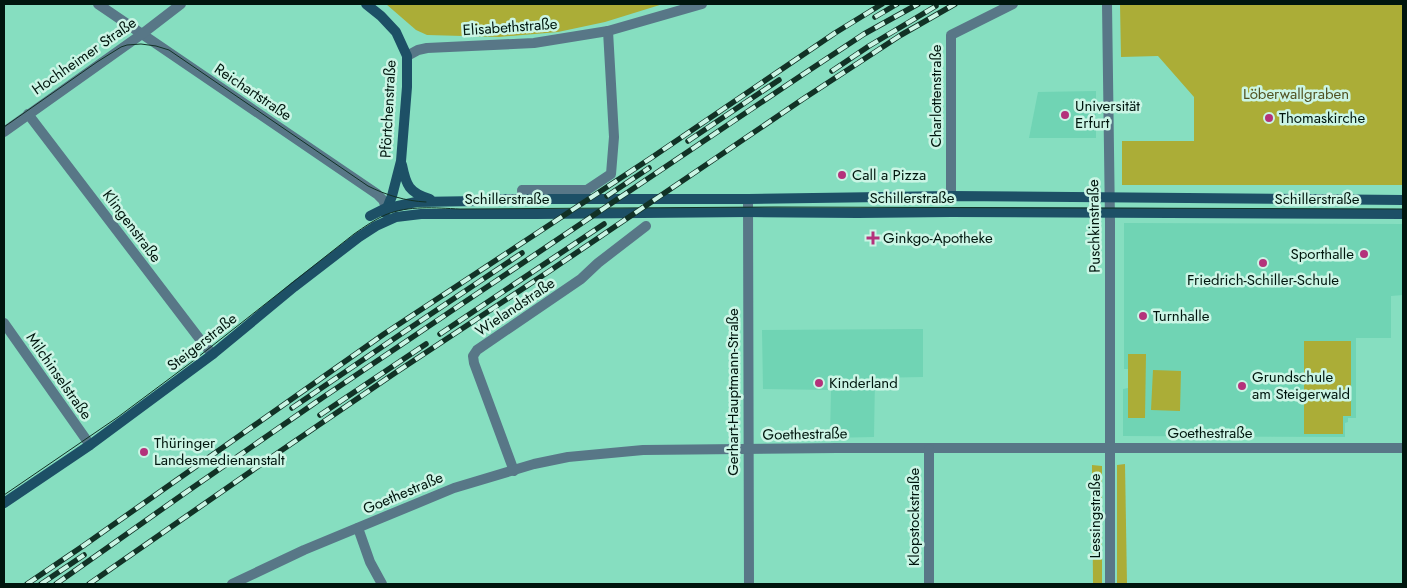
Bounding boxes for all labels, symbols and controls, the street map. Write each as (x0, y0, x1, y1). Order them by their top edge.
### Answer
street label: Hochheimer Straße (27, 12, 141, 100)
street label: Elisabethstraße (462, 13, 558, 41)
street label: Charlottenstraße (925, 44, 947, 148)
street label: Reichartstraße (210, 58, 296, 126)
street label: Pförtchenstraße (374, 59, 402, 159)
park label: Löberwallgraben (1243, 83, 1349, 105)
place label: Universität Erfurt (1075, 95, 1140, 134)
place label: Thomaskirche (1279, 107, 1365, 129)
marker: Universität Erfurt (1059, 109, 1071, 121)
marker: Thomaskirche (1263, 112, 1275, 124)
place label: Call a Pizza (852, 164, 926, 186)
marker: Call a Pizza (836, 169, 848, 181)
street label: Puschkinstraße (1082, 179, 1106, 273)
street label: Klingenstraße (97, 185, 167, 267)
street label: Schillerstraße (869, 187, 955, 209)
street label: Schillerstraße (464, 188, 550, 210)
street label: Schillerstraße (1274, 188, 1360, 210)
place label: Ginkgo-Apotheke (883, 227, 993, 249)
marker: Ginkgo-Apotheke (867, 232, 879, 244)
place label: Sporthalle (1291, 243, 1354, 265)
marker: Sporthalle (1358, 248, 1370, 260)
marker: Friedrich-Schiller-Schule (1257, 257, 1269, 269)
place label: Friedrich-Schiller-Schule (1187, 269, 1339, 291)
street label: Wielandstraße (471, 272, 559, 342)
place label: Turnhalle (1153, 305, 1210, 327)
street label: Steigerstraße (162, 308, 242, 376)
street label: Gerhart-Hauptmann-Straße (722, 308, 744, 476)
marker: Turnhalle (1137, 310, 1149, 322)
street label: Milchinselstraße (21, 328, 97, 424)
place label: Grundschule am Steigerwald (1252, 366, 1350, 405)
place label: Kinderland (829, 372, 898, 394)
marker: Kinderland (813, 377, 825, 389)
marker: Grundschule am Steigerwald (1236, 380, 1248, 392)
street label: Goethestraße (762, 422, 848, 446)
street label: Goethestraße (1168, 422, 1253, 444)
place label: Thüringer Landesmedienanstalt (154, 432, 285, 471)
marker: Thüringer Landesmedienanstalt (138, 446, 150, 458)
street label: Goethestraße (360, 466, 447, 520)
street label: Klopstockstraße (903, 467, 925, 566)
street label: Lessingstraße (1084, 473, 1106, 559)

